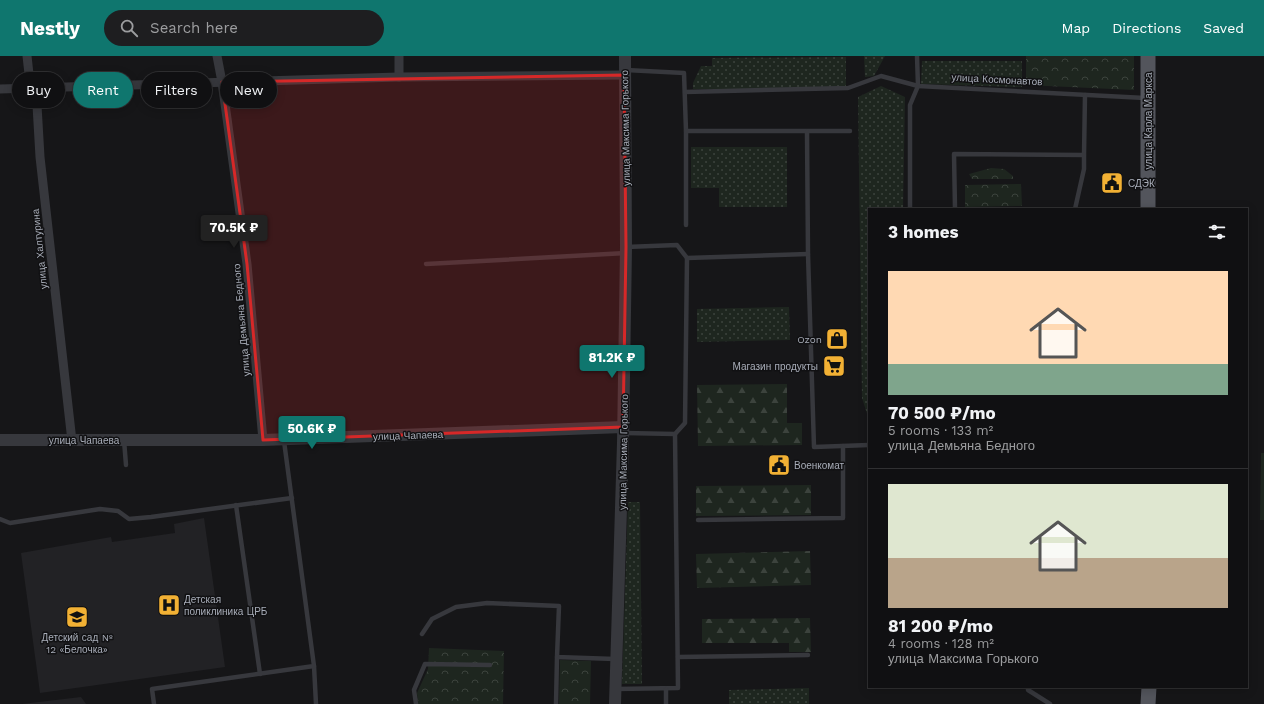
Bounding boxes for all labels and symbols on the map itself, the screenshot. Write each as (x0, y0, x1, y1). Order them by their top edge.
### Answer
street label: улица Максима Горького (619, 70, 632, 186)
street label: улица Космонавтов (951, 72, 1043, 87)
street label: улица Карла Маркса (1143, 72, 1154, 169)
public building icon: СДЭК (1099, 170, 1125, 196)
place label: СДЭК (1128, 178, 1155, 189)
street label: улица Халтурина (30, 208, 49, 290)
pin: 70.5K ₽ (197, 215, 271, 249)
street label: улица Демьяна Бедного (231, 263, 252, 377)
shop icon: Ozon (824, 326, 850, 352)
place label: Ozon (797, 334, 822, 345)
pin: 81.2K ₽ (575, 345, 649, 379)
supermarket icon: Магазин продукты (821, 353, 847, 379)
place label: Магазин продукты (733, 361, 818, 372)
street label: улица Максима Горького (617, 394, 630, 510)
pin: 50.6K ₽ (275, 416, 349, 450)
street label: улица Чапаева (373, 429, 444, 442)
street label: улица Чапаева (49, 435, 120, 446)
public building icon: Военкомат (766, 452, 792, 478)
place label: Военкомат (794, 460, 845, 471)
hospital icon: Детская поликлиника ЦРБ (156, 592, 182, 618)
place label: Детская поликлиника ЦРБ (184, 594, 268, 617)
school or university icon: Детский сад № 12 «Белочка» (64, 604, 90, 630)
place label: Детский сад № 12 «Белочка» (41, 632, 113, 655)

